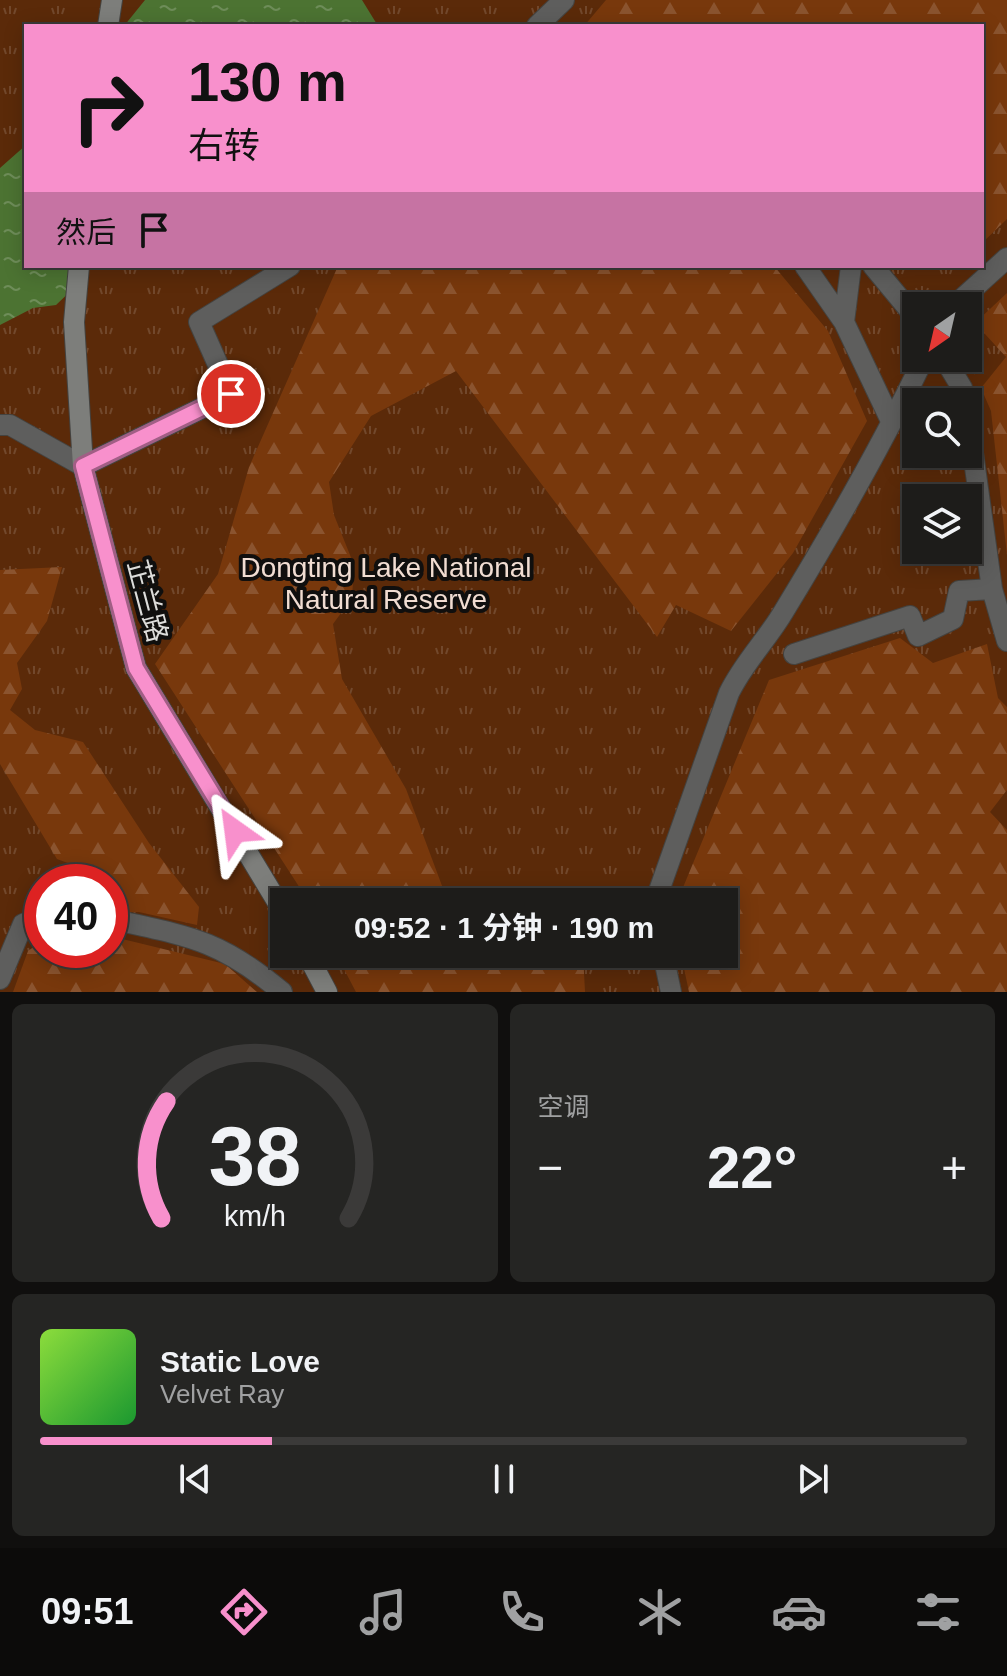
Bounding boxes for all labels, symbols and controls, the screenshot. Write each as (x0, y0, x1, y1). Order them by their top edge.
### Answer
text: 130 m (188, 50, 347, 113)
icon: right (56, 56, 160, 160)
text: 右转 (188, 125, 260, 166)
icon: arrive (132, 208, 176, 252)
text: 然后 (56, 216, 116, 249)
north arrow (902, 292, 982, 372)
map controls (902, 292, 982, 564)
pin (197, 360, 265, 428)
icon: arrive (209, 372, 253, 416)
button: search (902, 388, 982, 468)
button: layers (902, 484, 982, 564)
park label: Dongting Lake National Natural Reserve (240, 552, 532, 615)
street label: 芷兰路 (122, 557, 173, 646)
position arrow (193, 789, 277, 873)
speed limit sign: 40 (24, 864, 128, 968)
text: 09:52 · 1 分钟 · 190 m (354, 911, 654, 944)
text: 空调 (538, 1092, 590, 1122)
text: 38 (208, 1110, 301, 1203)
text: 22° (707, 1134, 798, 1201)
text: − (538, 1143, 563, 1192)
text: + (941, 1143, 967, 1192)
text: km/h (224, 1200, 286, 1232)
text: Static Love (160, 1345, 320, 1378)
text: Velvet Ray (160, 1379, 284, 1409)
icon: previous (173, 1457, 217, 1501)
icon: pause (482, 1457, 526, 1501)
icon: next (791, 1457, 835, 1501)
icon: directions (216, 1584, 272, 1640)
icon: music (355, 1584, 411, 1640)
icon: phone (494, 1584, 550, 1640)
icon: climate (632, 1584, 688, 1640)
icon: car (771, 1584, 827, 1640)
icon: filters (910, 1584, 966, 1640)
text: 09:51 (41, 1591, 133, 1632)

